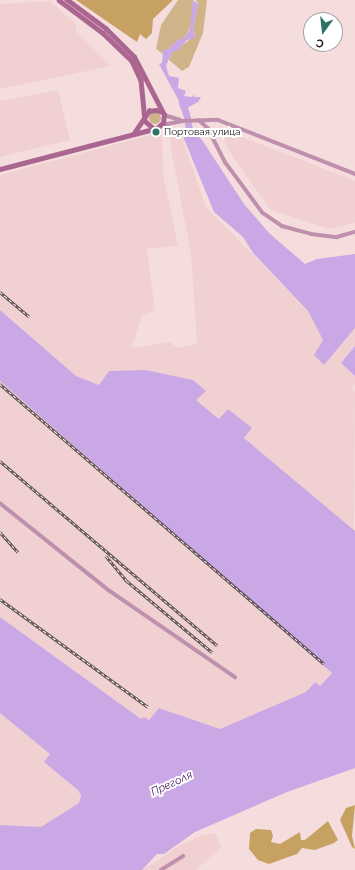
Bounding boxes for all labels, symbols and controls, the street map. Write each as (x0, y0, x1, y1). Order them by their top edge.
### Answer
north arrow (303, 12, 343, 52)
text: С (315, 36, 325, 50)
place label: Портовая улица (164, 126, 241, 138)
marker: Портовая улица (151, 127, 161, 137)
water label: Преголя (149, 769, 195, 799)

